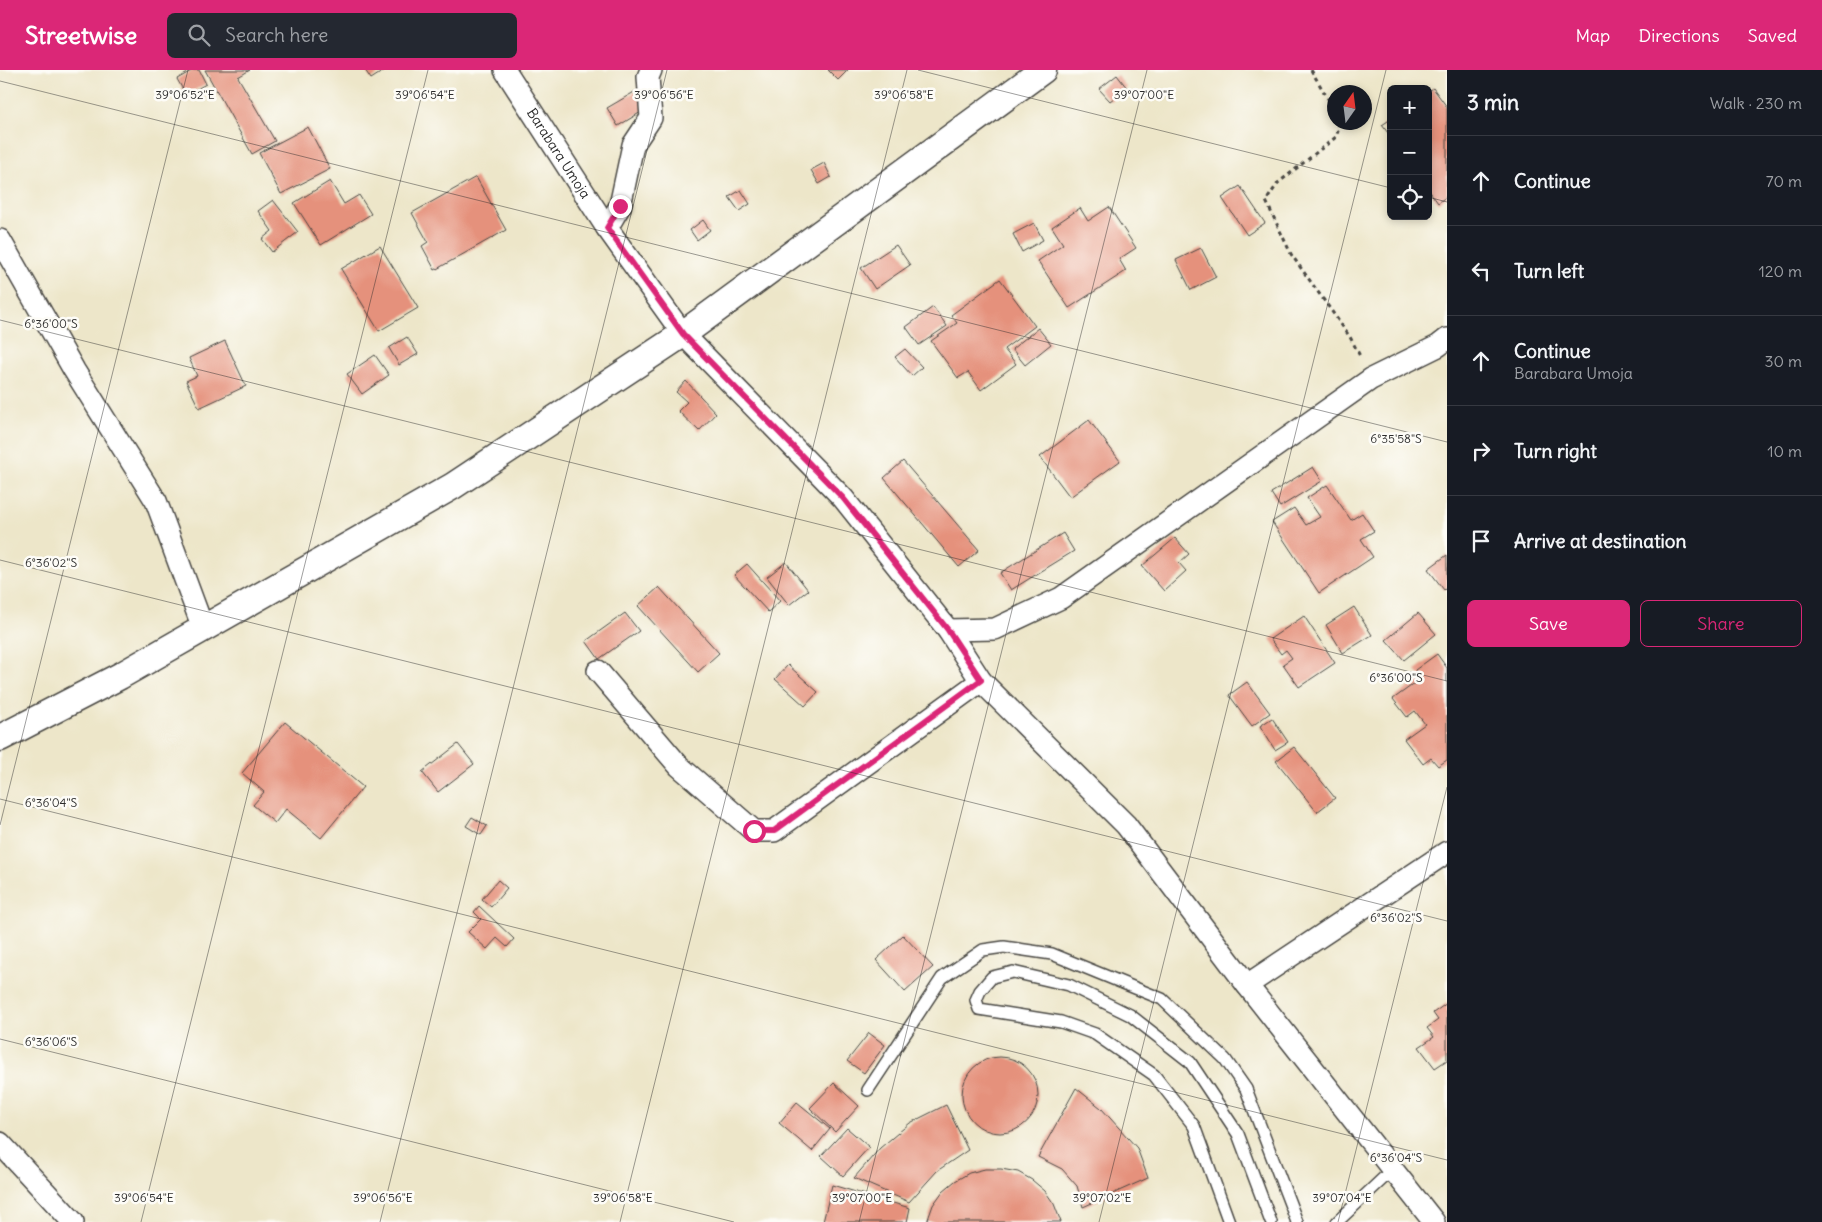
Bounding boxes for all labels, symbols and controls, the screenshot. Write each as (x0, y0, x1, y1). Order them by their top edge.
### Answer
search box (167, 13, 517, 58)
text: Streetwise (25, 20, 137, 50)
icon: search (185, 21, 213, 49)
text: Search here (225, 23, 328, 47)
text: Map (1575, 24, 1610, 47)
text: Directions (1638, 24, 1720, 47)
text: Saved (1748, 24, 1797, 47)
north arrow (1327, 85, 1372, 130)
map controls (1387, 85, 1432, 220)
button: + (1387, 85, 1432, 130)
text: 39°06'52"E (155, 87, 215, 102)
text: 39°06'54"E (395, 87, 455, 102)
text: 39°06'56"E (634, 87, 694, 102)
text: 39°06'58"E (874, 87, 934, 102)
text: 39°07'00"E (1114, 87, 1174, 102)
text: 3 min (1467, 89, 1519, 116)
text: Walk · 230 m (1710, 93, 1802, 113)
street label: Barabara Umoja (523, 105, 594, 202)
button: − (1387, 130, 1432, 175)
icon: ahead (1467, 167, 1495, 195)
text: Continue (1514, 169, 1591, 193)
text: 70 m (1766, 171, 1802, 191)
button: locate (1387, 175, 1432, 220)
route end (609, 195, 632, 218)
icon: left (1467, 257, 1495, 285)
text: Turn left (1514, 259, 1584, 283)
text: 120 m (1759, 261, 1802, 281)
text: 6°36'00"S (24, 316, 78, 331)
text: Continue (1514, 339, 1591, 363)
icon: ahead (1467, 347, 1495, 375)
text: 30 m (1765, 351, 1802, 371)
text: Barabara Umoja (1514, 363, 1633, 383)
text: 6°35'58"S (1370, 431, 1422, 446)
icon: right (1467, 437, 1495, 465)
text: Turn right (1514, 439, 1597, 463)
text: 10 m (1767, 441, 1802, 461)
icon: arrive (1467, 527, 1495, 555)
text: Arrive at destination (1514, 529, 1687, 553)
text: 6°36'02"S (25, 555, 77, 570)
button: Save (1467, 600, 1630, 647)
button: Share (1640, 600, 1802, 647)
text: 6°36'00"S (1369, 670, 1423, 685)
text: 6°36'04"S (25, 795, 78, 810)
route start (743, 820, 766, 843)
text: 6°36'02"S (1370, 910, 1422, 925)
text: 6°36'06"S (25, 1034, 78, 1049)
text: 6°36'04"S (1370, 1150, 1423, 1165)
text: 39°06'54"E (114, 1190, 174, 1205)
text: 39°06'56"E (353, 1190, 413, 1205)
text: 39°06'58"E (593, 1190, 653, 1205)
text: 39°07'00"E (832, 1190, 892, 1205)
text: 39°07'02"E (1072, 1190, 1132, 1205)
text: 39°07'04"E (1312, 1190, 1372, 1205)

